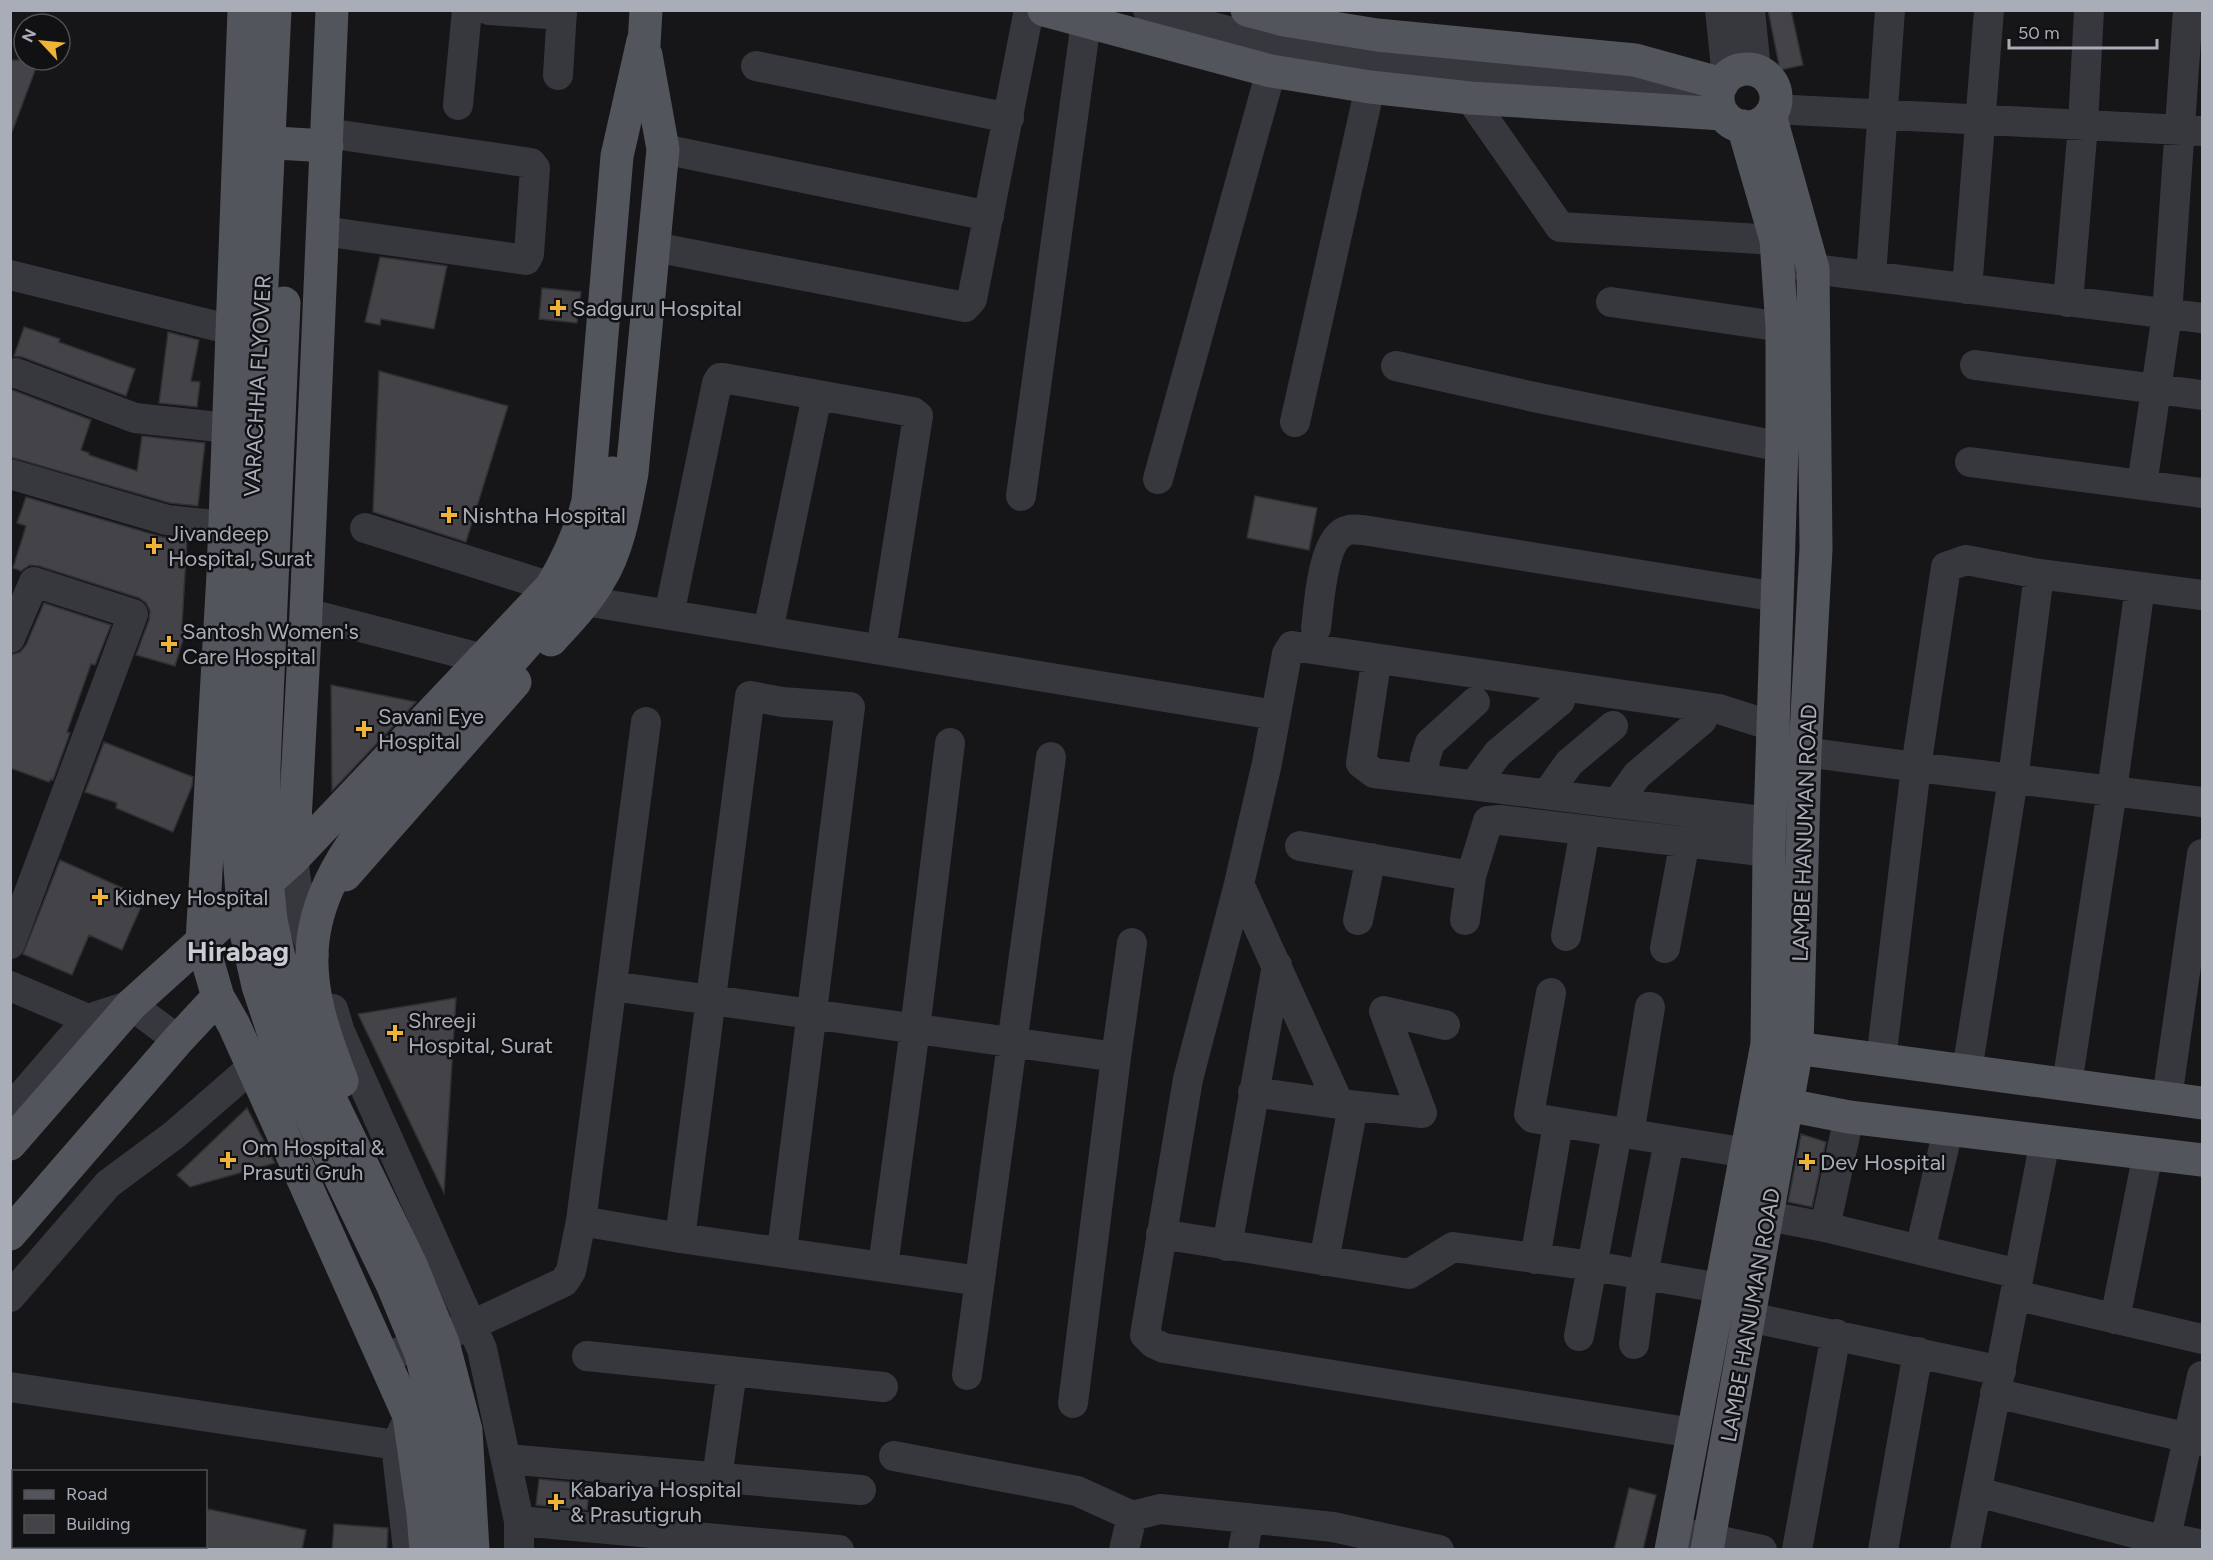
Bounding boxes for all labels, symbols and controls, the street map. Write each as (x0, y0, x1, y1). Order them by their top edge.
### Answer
north arrow (12, 12, 72, 72)
scale bar (2009, 12, 2158, 50)
text: 50 m (2018, 22, 2060, 44)
text: N (18, 26, 40, 45)
street label: VARACHHA FLYOVER (238, 274, 277, 498)
place label: Sadguru Hospital (572, 295, 742, 322)
marker: Sadguru Hospital (549, 299, 567, 317)
place label: Nishtha Hospital (462, 502, 626, 529)
marker: Nishtha Hospital (440, 506, 458, 524)
place label: Jivandeep Hospital, Surat (168, 520, 313, 572)
marker: Jivandeep Hospital, Surat (145, 537, 163, 555)
place label: Santosh Women's Care Hospital (182, 618, 359, 670)
marker: Santosh Women's Care Hospital (160, 635, 178, 653)
place label: Savani Eye Hospital (378, 703, 484, 755)
street label: LAMBE HANUMAN ROAD (1787, 704, 1822, 962)
marker: Savani Eye Hospital (355, 720, 373, 738)
place label: Kidney Hospital (114, 884, 268, 911)
marker: Kidney Hospital (91, 888, 109, 906)
district label: Hirabag (187, 934, 289, 968)
place label: Shreeji Hospital, Surat (408, 1007, 553, 1059)
marker: Shreeji Hospital, Surat (386, 1024, 404, 1042)
place label: Om Hospital & Prasuti Gruh (242, 1134, 385, 1186)
place label: Dev Hospital (1820, 1149, 1946, 1176)
marker: Om Hospital & Prasuti Gruh (219, 1151, 237, 1169)
marker: Dev Hospital (1798, 1153, 1816, 1171)
street label: LAMBE HANUMAN ROAD (1715, 1186, 1786, 1444)
legend (12, 1470, 207, 1548)
place label: Kabariya Hospital & Prasutigruh (570, 1476, 741, 1528)
text: Road (66, 1483, 107, 1505)
marker: Kabariya Hospital & Prasutigruh (547, 1493, 565, 1511)
text: Building (66, 1513, 131, 1535)

